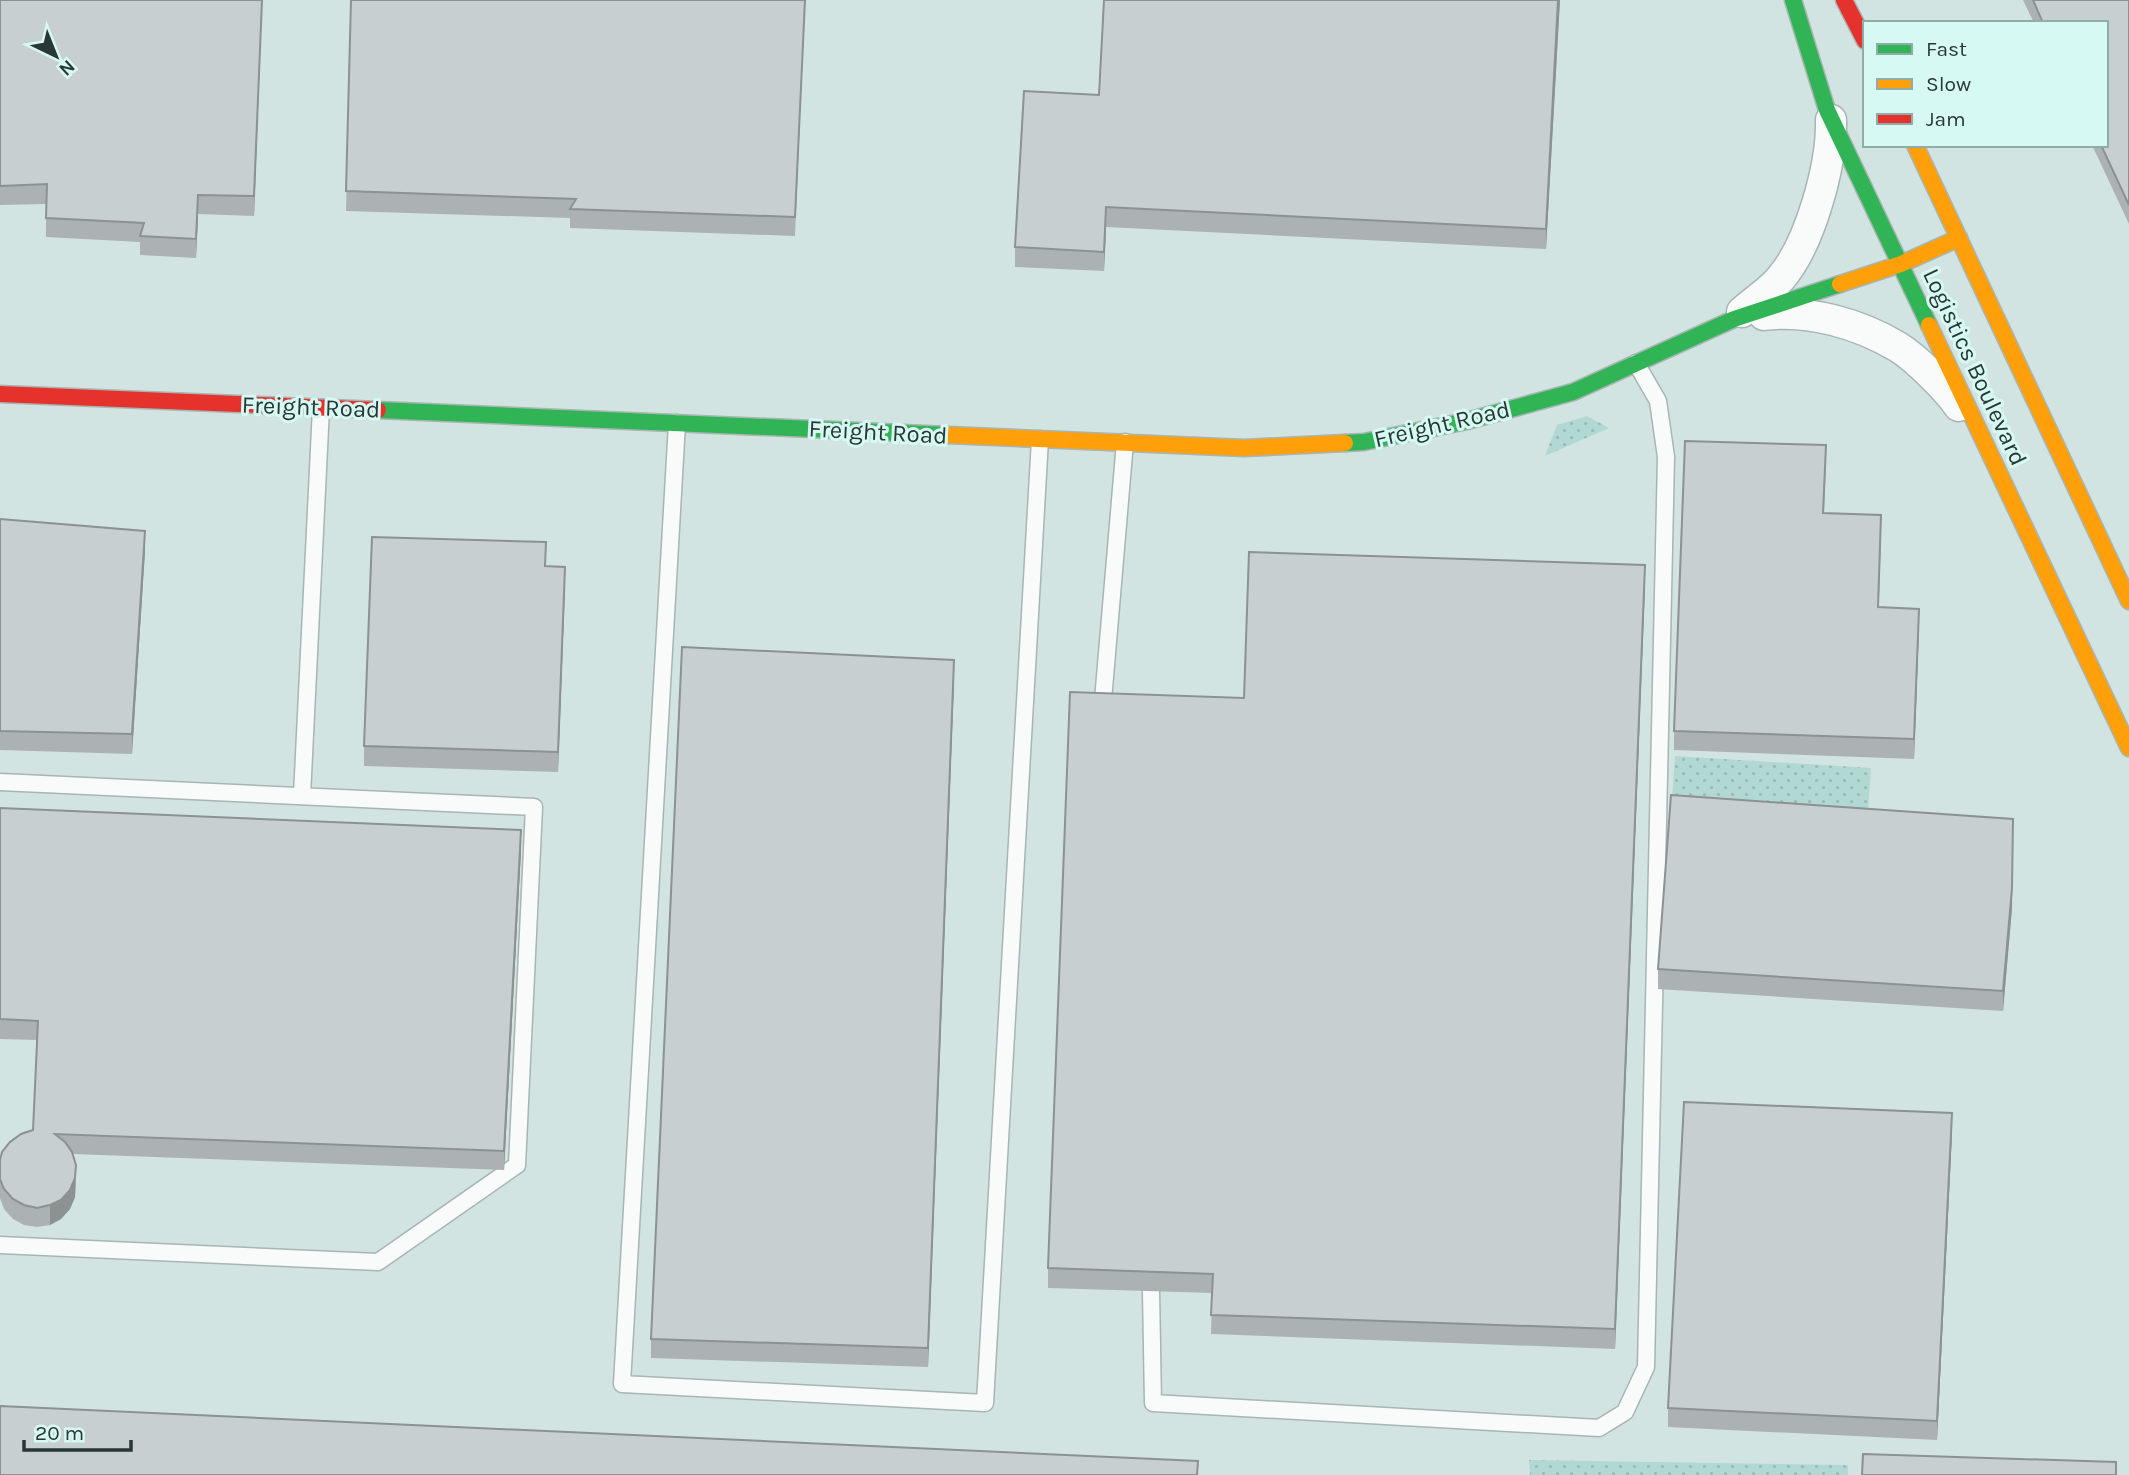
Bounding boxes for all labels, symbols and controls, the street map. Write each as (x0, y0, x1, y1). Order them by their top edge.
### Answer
north arrow (21, 21, 91, 91)
legend (1863, 21, 2108, 147)
text: Fast (1926, 37, 1967, 61)
text: N (54, 55, 79, 80)
text: Slow (1926, 72, 1971, 96)
text: Jam (1926, 107, 1966, 131)
street label: Logistics Boulevard (1917, 264, 2033, 470)
street label: Freight Road (241, 391, 381, 423)
street label: Freight Road (1371, 395, 1513, 453)
street label: Freight Road (808, 414, 948, 450)
scale bar (24, 1408, 131, 1452)
text: 20 m (35, 1421, 84, 1445)

